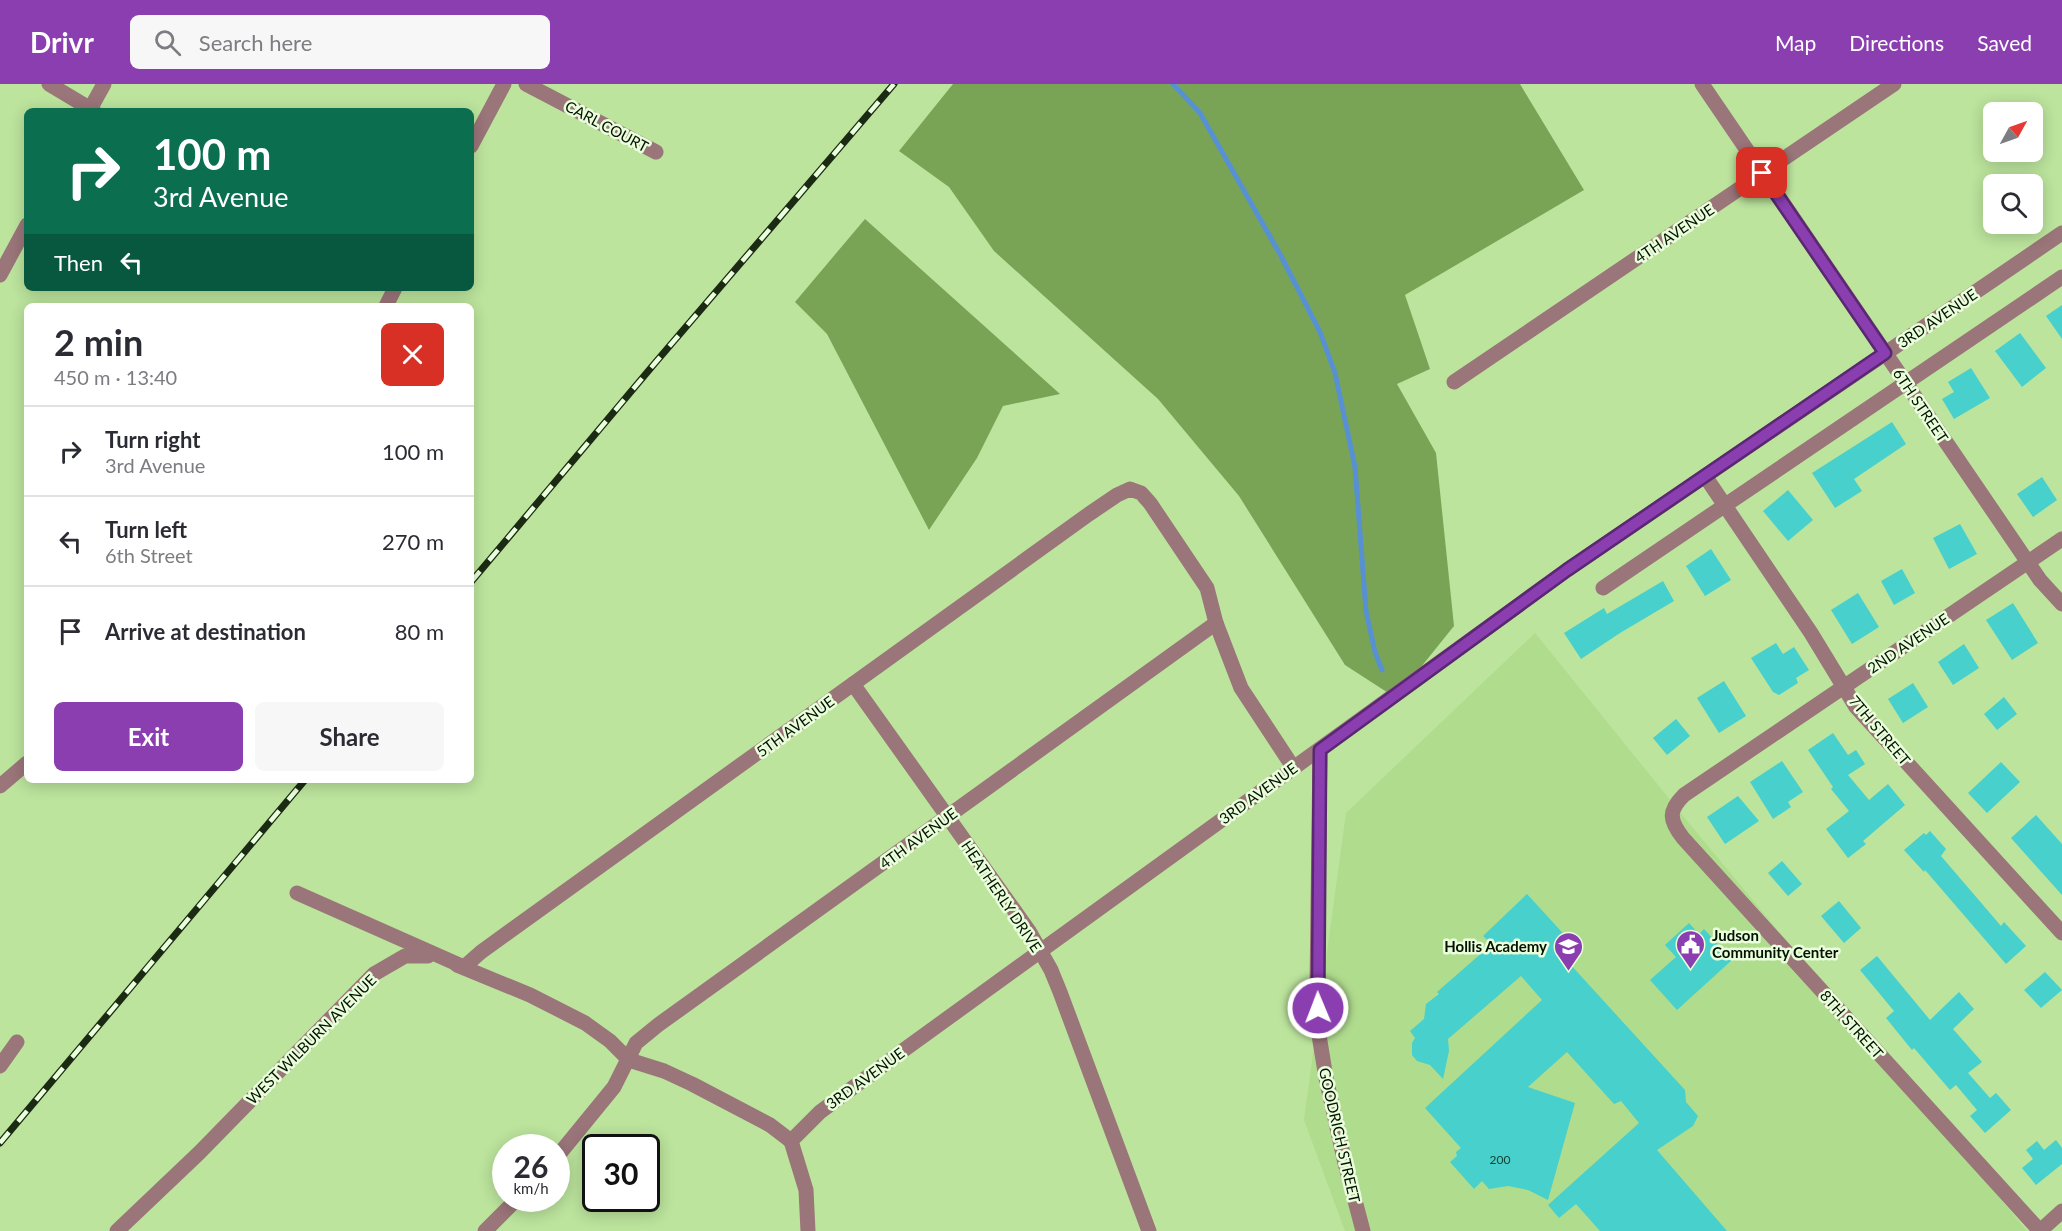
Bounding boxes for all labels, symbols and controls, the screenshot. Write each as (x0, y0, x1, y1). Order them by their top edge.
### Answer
search box (130, 15, 550, 69)
text: Drivr (30, 25, 94, 59)
icon: search (151, 26, 184, 59)
text: Search here (199, 29, 312, 56)
text: Map (1775, 30, 1816, 55)
text: Directions (1849, 30, 1944, 55)
text: Saved (1977, 30, 2032, 55)
street label: CARL COURT (562, 97, 652, 155)
north arrow (1983, 102, 2043, 162)
map controls (1983, 102, 2043, 234)
text: 100 m (153, 129, 271, 179)
icon: right (54, 132, 132, 210)
pin (1736, 147, 1787, 198)
icon: arrive (1745, 156, 1778, 189)
button: search (1983, 174, 2043, 234)
text: 3rd Avenue (153, 180, 288, 213)
street label: 4TH AVENUE (1631, 200, 1717, 266)
icon: left (115, 246, 148, 279)
text: Then (54, 249, 103, 276)
street label: 3RD AVENUE (1894, 285, 1980, 351)
text: 2 min (54, 320, 143, 364)
button: close (381, 323, 444, 386)
text: 450 m · 13:40 (54, 365, 177, 389)
street label: 6TH STREET (1890, 365, 1952, 446)
text: Turn right (105, 426, 200, 453)
icon: right (54, 435, 87, 468)
text: 100 m (382, 438, 444, 465)
text: 3rd Avenue (105, 453, 205, 477)
text: Turn left (105, 516, 187, 543)
icon: left (54, 525, 87, 558)
text: 270 m (382, 528, 444, 555)
text: 6th Street (105, 543, 193, 567)
street label: 2ND AVENUE (1864, 609, 1952, 677)
icon: arrive (54, 615, 87, 648)
text: Arrive at destination (105, 618, 306, 645)
text: 80 m (395, 618, 444, 645)
street label: 7TH STREET (1846, 691, 1914, 769)
street label: 5TH AVENUE (753, 692, 837, 760)
button: Exit (54, 702, 243, 771)
button: Share (255, 702, 444, 771)
street label: 3RD AVENUE (1215, 759, 1301, 827)
street label: 4TH AVENUE (876, 804, 960, 872)
street label: HEATHERLY DRIVE (958, 837, 1046, 955)
place label: Judson Community Center (1712, 926, 1839, 961)
public building icon: Judson Community Center (1675, 928, 1707, 970)
school or university icon: Hollis Academy (1552, 930, 1584, 972)
place label: Hollis Academy (1444, 937, 1547, 955)
street label: WEST WILBURN AVENUE (242, 970, 380, 1108)
position arrow (1286, 976, 1350, 1040)
street label: 8TH STREET (1817, 986, 1887, 1062)
street label: 3RD AVENUE (822, 1044, 908, 1112)
street label: GOODRICH STREET (1316, 1066, 1364, 1204)
speed limit sign: 30 (582, 1134, 660, 1212)
text: 26 (514, 1148, 548, 1184)
house number: 200 (1490, 1152, 1510, 1167)
text: km/h (513, 1179, 549, 1197)

